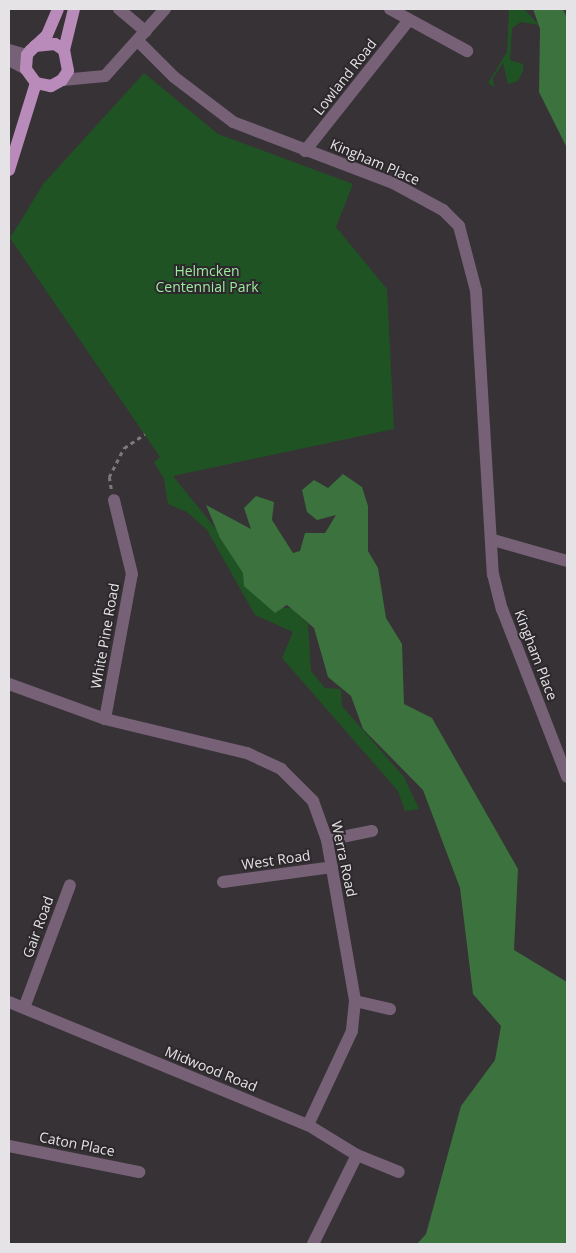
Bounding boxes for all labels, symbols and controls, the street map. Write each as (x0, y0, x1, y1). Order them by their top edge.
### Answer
street label: Lowland Road (310, 36, 380, 118)
street label: Kingham Place (328, 136, 422, 188)
park label: Helmcken Centennial Park (155, 263, 259, 296)
street label: White Pine Road (87, 582, 123, 690)
street label: Kingham Place (511, 607, 561, 703)
street label: Werra Road (328, 820, 360, 898)
street label: West Road (240, 847, 312, 873)
street label: Gair Road (19, 894, 57, 960)
street label: Midwood Road (162, 1043, 260, 1095)
street label: Caton Place (38, 1128, 116, 1160)

